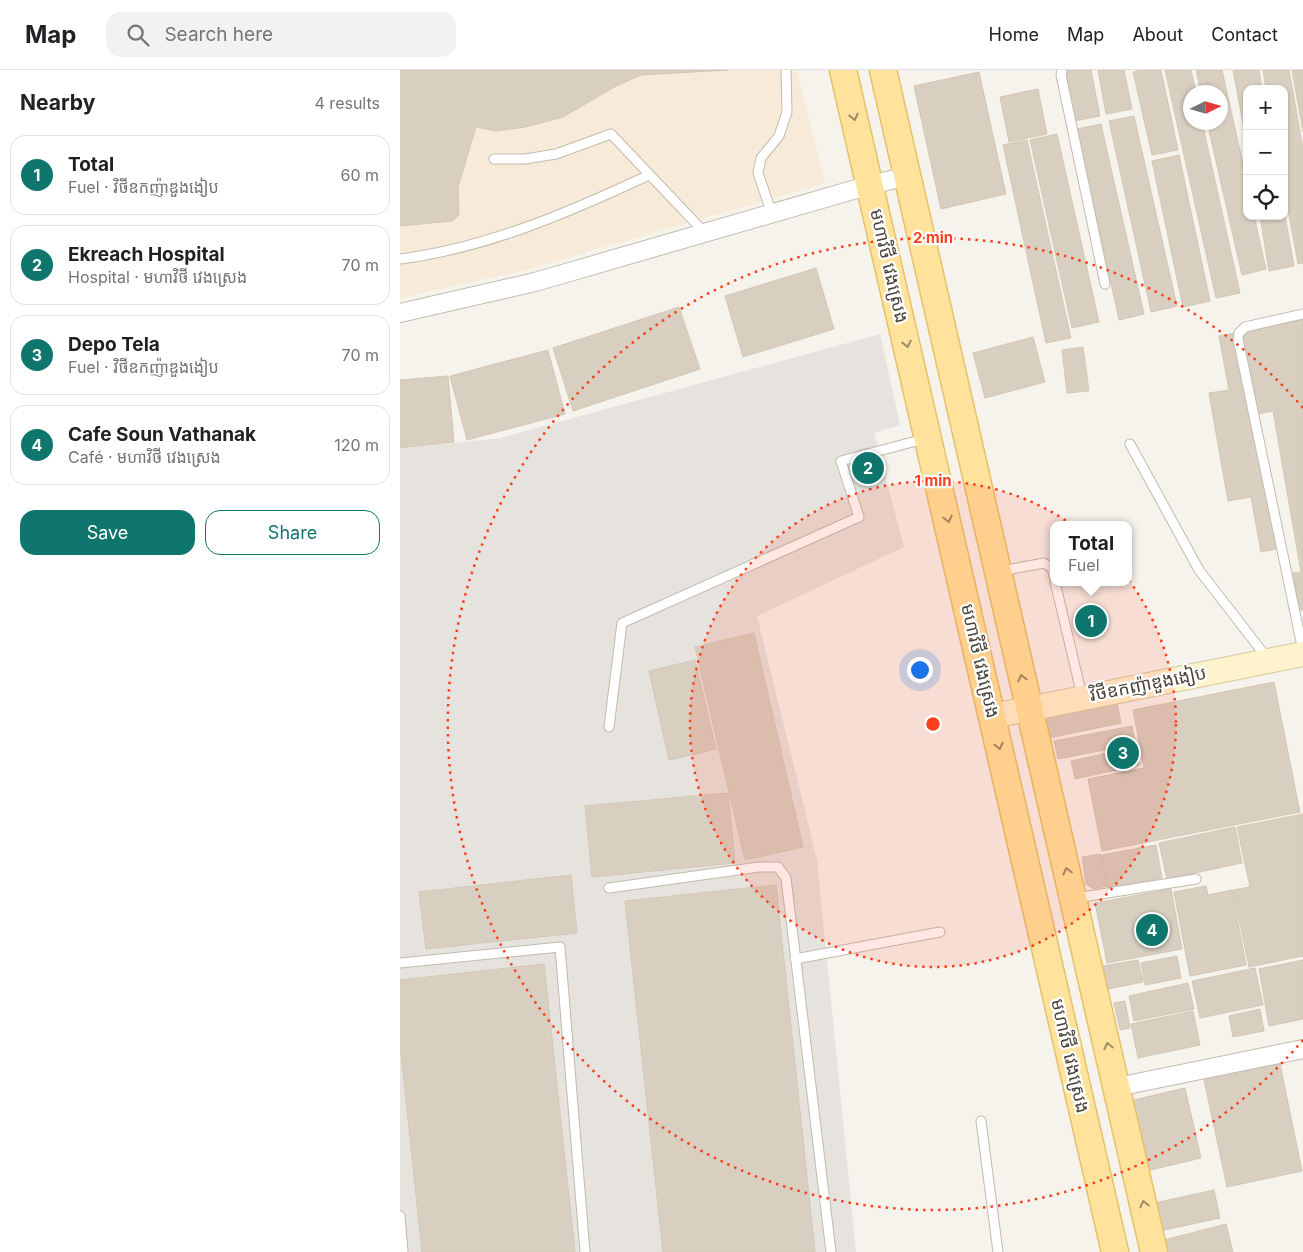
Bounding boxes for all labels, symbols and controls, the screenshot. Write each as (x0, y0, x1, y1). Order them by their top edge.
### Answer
search box (106, 12, 456, 57)
text: Map (25, 20, 76, 49)
icon: search (124, 21, 152, 49)
text: Search here (164, 23, 273, 46)
text: Home (989, 24, 1039, 45)
text: Map (1067, 24, 1104, 45)
text: About (1132, 24, 1183, 45)
text: Contact (1211, 24, 1278, 45)
north arrow (1183, 85, 1228, 130)
map controls (1243, 85, 1288, 220)
button: + (1243, 85, 1288, 130)
text: Nearby (20, 90, 95, 115)
text: 4 results (315, 93, 380, 113)
one-way arrow (848, 113, 859, 122)
button: − (1243, 130, 1288, 175)
text: Total (68, 153, 114, 176)
text: 1 (34, 165, 40, 185)
text: 60 m (340, 165, 379, 185)
button: locate (1243, 175, 1288, 220)
text: Fuel · វិថីឧកញ៉ាឌួងងៀប (68, 177, 219, 197)
street label: មហាវិថី វេងស្រេង (865, 207, 913, 325)
text: 2 min (913, 228, 953, 247)
text: Ekreach Hospital (68, 243, 225, 266)
text: 2 (32, 255, 42, 275)
text: 70 m (342, 255, 379, 275)
text: Hospital · មហាវិថី វេងស្រេង (68, 267, 247, 287)
text: Depo Tela (68, 333, 160, 356)
one-way arrow (901, 339, 912, 348)
text: 3 (32, 345, 42, 365)
text: 70 m (342, 345, 379, 365)
text: Fuel · វិថីឧកញ៉ាឌួងងៀប (68, 357, 219, 377)
text: Cafe Soun Vathanak (68, 423, 256, 446)
text: 4 (32, 435, 42, 455)
text: 120 m (334, 435, 379, 455)
text: Café · មហាវិថី វេងស្រេង (68, 447, 221, 467)
pin: 2 (852, 449, 884, 487)
text: 1 min (914, 471, 952, 490)
button: Save (20, 510, 195, 555)
button: Share (205, 510, 380, 555)
one-way arrow (942, 515, 953, 524)
popup (1050, 521, 1132, 586)
text: Total (1068, 532, 1114, 555)
text: Fuel (1068, 555, 1100, 575)
street label: មហាវិថី វេងស្រេង (956, 602, 1004, 720)
pin: 1 (1075, 602, 1107, 640)
your location (907, 657, 933, 683)
street label: វិថីឧកញ៉ាឌួងងៀប (1087, 661, 1208, 707)
one-way arrow (1017, 674, 1028, 683)
centre of rings (924, 715, 942, 733)
pin: 3 (1107, 734, 1139, 772)
one-way arrow (993, 741, 1004, 750)
one-way arrow (1062, 866, 1073, 875)
pin: 4 (1136, 911, 1168, 949)
street label: មហាវិថី វេងស្រេង (1046, 997, 1094, 1115)
one-way arrow (1103, 1041, 1114, 1050)
one-way arrow (1139, 1200, 1150, 1209)

